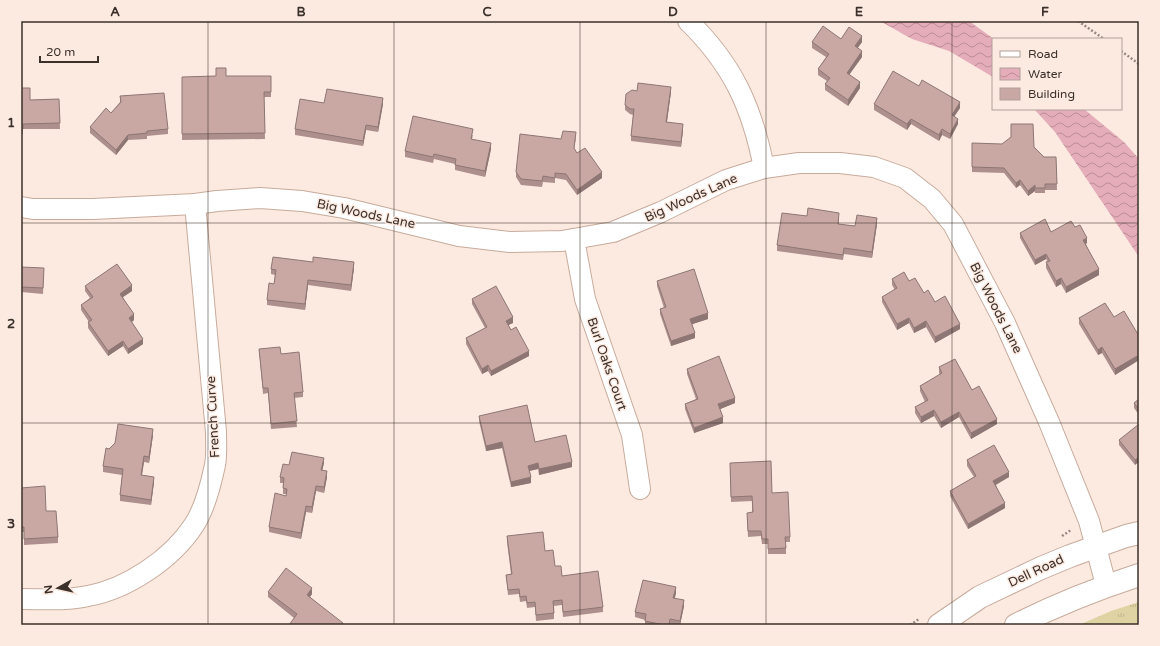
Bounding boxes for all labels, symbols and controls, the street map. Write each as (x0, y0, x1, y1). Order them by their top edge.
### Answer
text: A (110, 4, 120, 20)
text: B (296, 4, 306, 20)
text: C (482, 4, 492, 20)
text: D (668, 4, 678, 20)
text: E (855, 4, 863, 20)
text: F (1041, 4, 1049, 20)
scale bar (40, 38, 98, 64)
legend (992, 38, 1122, 110)
text: 20 m (46, 45, 75, 59)
text: Road (1028, 47, 1058, 61)
text: Water (1028, 67, 1063, 81)
text: Building (1028, 87, 1075, 101)
text: 1 (7, 115, 15, 131)
street label: Big Woods Lane (642, 170, 740, 226)
street label: Big Woods Lane (315, 196, 417, 232)
street label: Big Woods Lane (966, 260, 1026, 356)
street label: Burl Oaks Court (584, 315, 630, 413)
text: 2 (7, 316, 15, 332)
street label: French Curve (203, 376, 223, 458)
text: 3 (7, 516, 15, 532)
street label: Dell Road (1006, 551, 1066, 591)
north arrow (38, 568, 78, 608)
text: N (42, 584, 56, 595)

